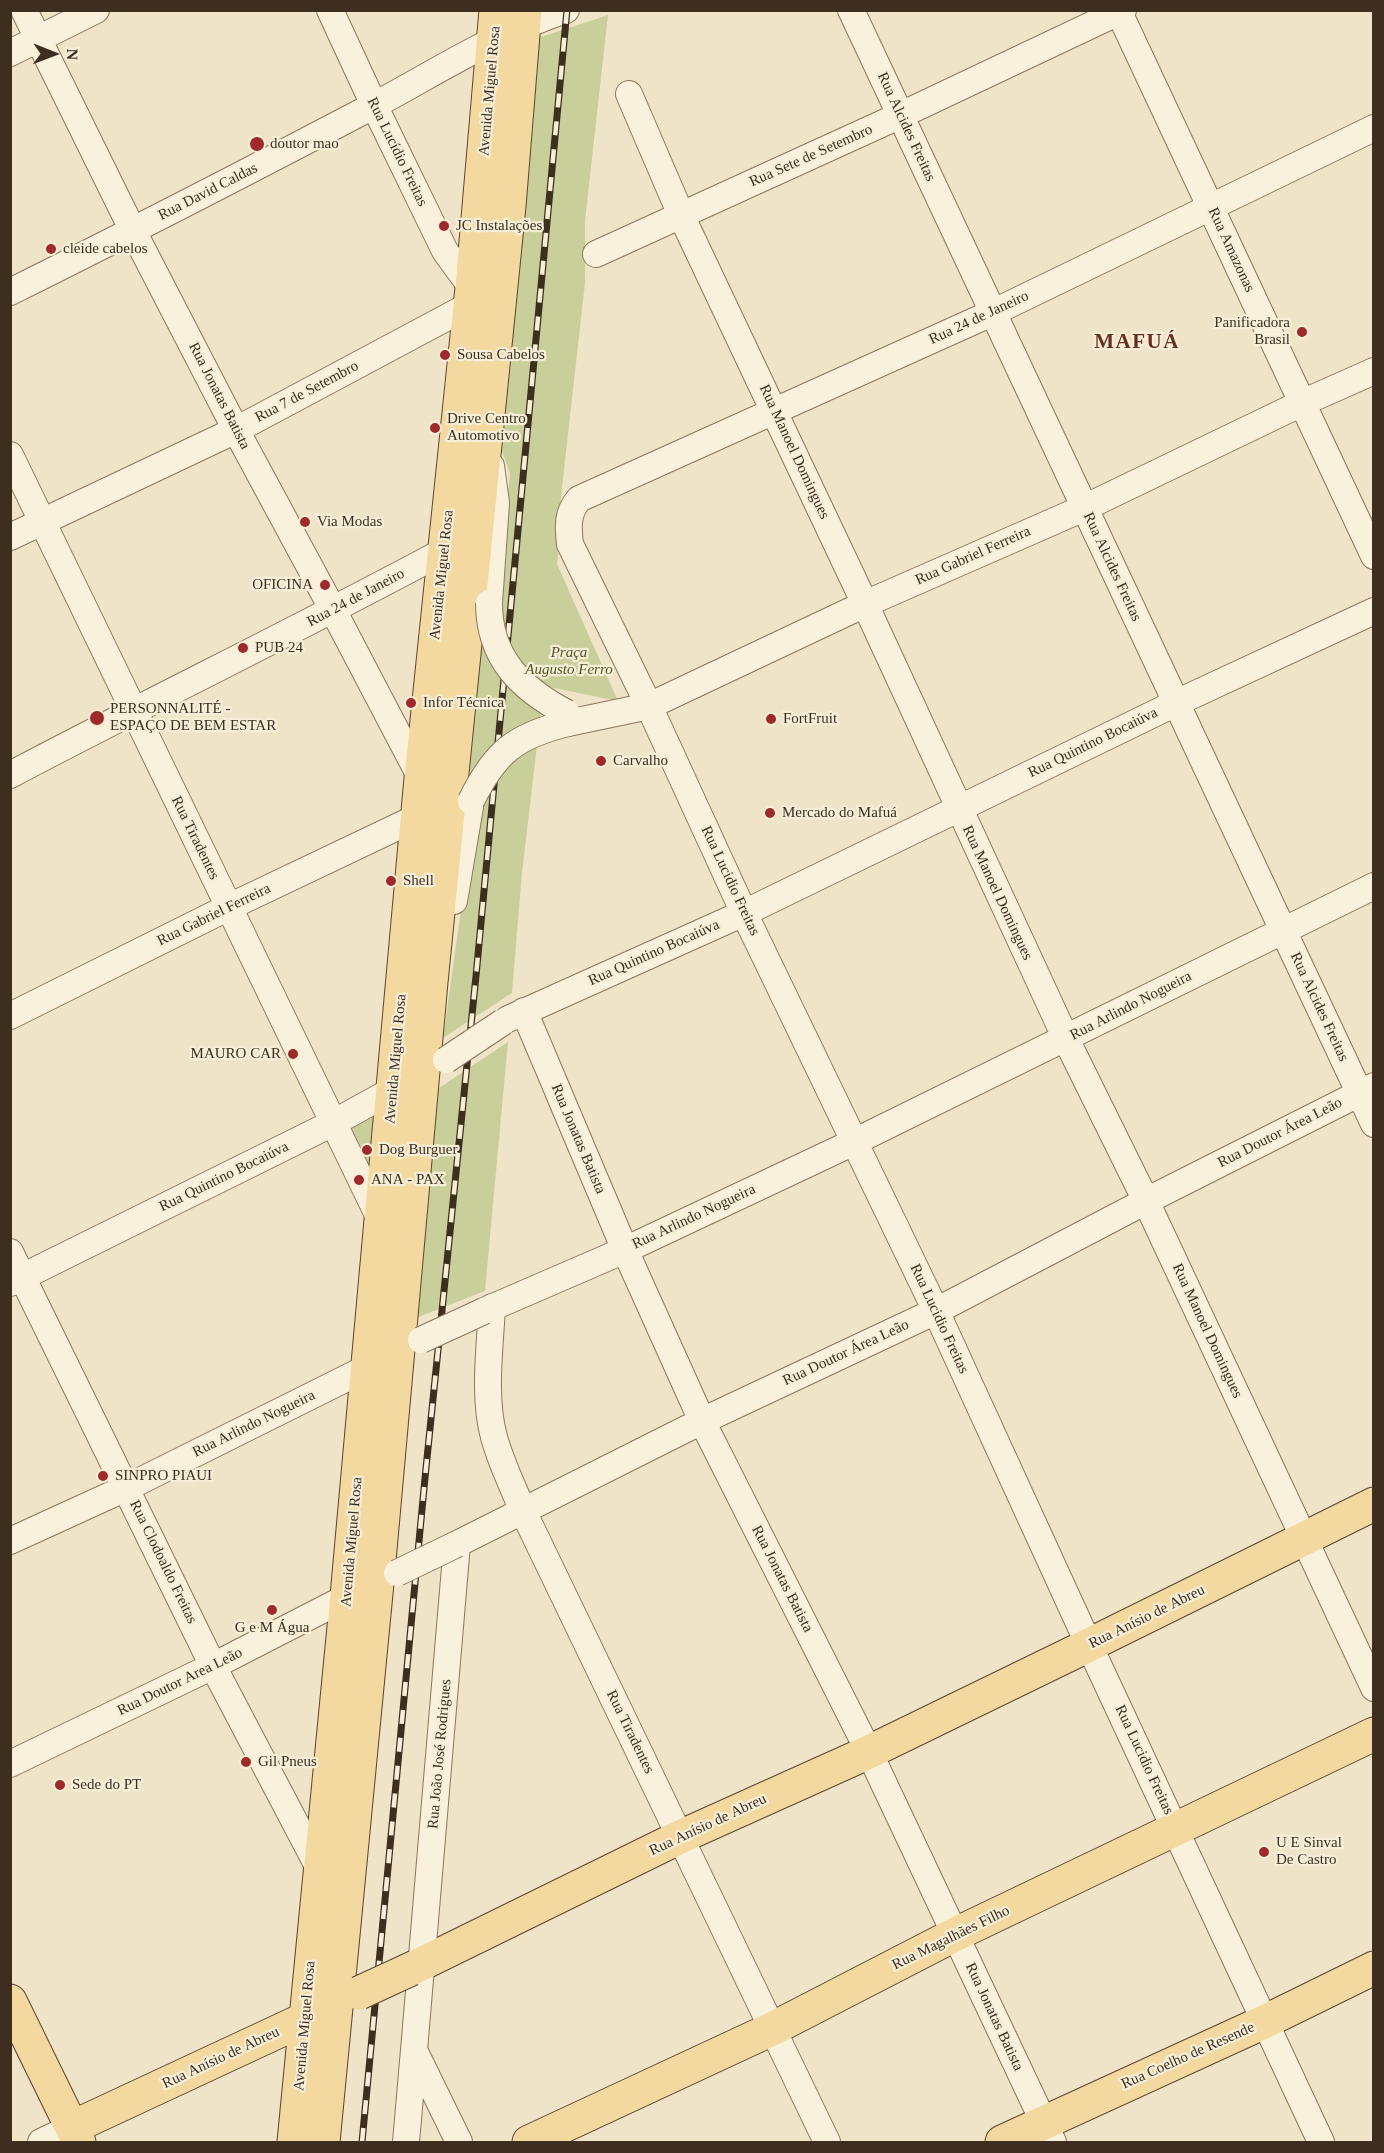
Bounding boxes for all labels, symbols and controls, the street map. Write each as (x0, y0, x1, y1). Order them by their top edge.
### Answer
north arrow (24, 24, 84, 84)
street label: Avenida Miguel Rosa (475, 25, 505, 157)
text: N (64, 48, 81, 60)
street label: Rua Alcides Freitas (873, 70, 939, 184)
street label: Rua Lucídio Freitas (363, 95, 431, 209)
street label: Rua Sete de Setembro (747, 121, 875, 191)
marker: doutor mao (248, 135, 266, 153)
place label: doutor mao (270, 135, 339, 153)
street label: Rua David Caldas (155, 159, 261, 225)
street label: Rua Amazonas (1204, 205, 1258, 295)
place label: JC Instalações (456, 217, 542, 235)
marker: JC Instalações (437, 219, 451, 233)
place label: cleide cabelos (63, 240, 148, 258)
marker: cleide cabelos (44, 242, 58, 256)
street label: Rua 24 de Janeiro (926, 287, 1032, 349)
place label: Panificadora Brasil (1214, 314, 1290, 349)
marker: Panificadora Brasil (1295, 325, 1309, 339)
district label: MAFUÁ (1094, 330, 1180, 356)
street label: Rua Jonatas Batista (184, 340, 254, 452)
place label: Sousa Cabelos (457, 346, 545, 364)
marker: Sousa Cabelos (438, 348, 452, 362)
street label: Rua 7 de Setembro (252, 357, 362, 427)
street label: Rua Manoel Domingues (755, 382, 833, 522)
place label: Drive Centro Automotivo (447, 410, 526, 445)
marker: Drive Centro Automotivo (428, 421, 442, 435)
street label: Avenida Miguel Rosa (426, 509, 458, 641)
street label: Rua Alcides Freitas (1079, 510, 1145, 624)
place label: Via Modas (317, 513, 382, 531)
marker: Via Modas (298, 515, 312, 529)
street label: Rua Gabriel Ferreira (913, 523, 1033, 589)
street label: Rua 24 de Janeiro (304, 565, 408, 631)
place label: OFICINA (252, 576, 313, 594)
marker: OFICINA (318, 578, 332, 592)
place label: PUB 24 (255, 639, 303, 657)
marker: PUB 24 (236, 641, 250, 655)
park label: Praça Augusto Ferro (525, 644, 613, 679)
place label: Infor Técnica (423, 694, 504, 712)
marker: Infor Técnica (404, 696, 418, 710)
place label: PERSONNALITÉ - ESPAÇO DE BEM ESTAR (110, 700, 276, 735)
street label: Rua Quintino Bocaiúva (1025, 704, 1161, 782)
marker: PERSONNALITÉ - ESPAÇO DE BEM ESTAR (88, 709, 106, 727)
place label: FortFruit (783, 710, 837, 728)
marker: FortFruit (764, 712, 778, 726)
place label: Carvalho (613, 752, 668, 770)
marker: Carvalho (594, 754, 608, 768)
street label: Rua Tiradentes (167, 793, 223, 883)
place label: Mercado do Mafuá (782, 804, 897, 822)
marker: Mercado do Mafuá (763, 806, 777, 820)
street label: Rua Lucidio Freitas (697, 823, 763, 939)
street label: Rua Manoel Domingues (958, 823, 1036, 963)
place label: Shell (403, 872, 434, 890)
marker: Shell (384, 874, 398, 888)
street label: Rua Gabriel Ferreira (154, 880, 274, 950)
street label: Rua Quintino Bocaiúva (586, 916, 722, 990)
street label: Rua Alcides Freitas (1286, 950, 1352, 1064)
street label: Rua Arlindo Nogueira (1067, 968, 1195, 1044)
street label: Avenida Miguel Rosa (381, 993, 411, 1125)
place label: MAURO CAR (191, 1045, 281, 1063)
marker: MAURO CAR (286, 1047, 300, 1061)
street label: Rua Jonatas Batista (547, 1081, 609, 1197)
street label: Rua Doutor Área Leão (1215, 1094, 1345, 1172)
street label: Rua Quintino Bocaiúva (156, 1138, 292, 1216)
place label: Dog Burguer (379, 1141, 457, 1159)
marker: Dog Burguer (360, 1143, 374, 1157)
place label: ANA - PAX (371, 1171, 445, 1189)
marker: ANA - PAX (352, 1173, 366, 1187)
street label: Rua Arlindo Nogueira (629, 1180, 759, 1254)
street label: Rua Lucidio Freitas (906, 1261, 972, 1377)
street label: Rua Manoel Domingues (1168, 1261, 1246, 1401)
street label: Rua Doutor Área Leão (780, 1316, 912, 1390)
street label: Rua Arlindo Nogueira (190, 1387, 318, 1461)
place label: SINPRO PIAUI (115, 1467, 212, 1485)
marker: SINPRO PIAUI (96, 1469, 110, 1483)
street label: Avenida Miguel Rosa (337, 1476, 367, 1608)
street label: Rua Clodoaldo Freitas (125, 1497, 201, 1627)
street label: Rua Jonatas Batista (747, 1523, 817, 1635)
street label: Rua Anísio de Abreu (1086, 1581, 1208, 1653)
marker: G e M Água (265, 1603, 279, 1617)
place label: G e M Água (235, 1619, 309, 1637)
street label: Rua Doutor Area Leão (114, 1644, 246, 1720)
street label: Rua João José Rodrigues (424, 1678, 456, 1830)
street label: Rua Tiradentes (602, 1687, 658, 1777)
street label: Rua Lucidio Freitas (1111, 1702, 1177, 1818)
place label: Gil Pneus (258, 1753, 317, 1771)
marker: Gil Pneus (239, 1755, 253, 1769)
place label: Sede do PT (72, 1776, 141, 1794)
marker: Sede do PT (53, 1778, 67, 1792)
street label: Rua Anísio de Abreu (647, 1790, 769, 1860)
place label: U E Sinval De Castro (1276, 1834, 1342, 1869)
marker: U E Sinval De Castro (1257, 1845, 1271, 1859)
street label: Rua Magalhães Filho (889, 1902, 1013, 1974)
street label: Avenida Miguel Rosa (290, 1960, 320, 2092)
street label: Rua Jonatas Batista (961, 1960, 1027, 2074)
street label: Rua Coelho de Resende (1119, 2019, 1257, 2093)
street label: Rua Anísio de Abreu (160, 2023, 282, 2093)

